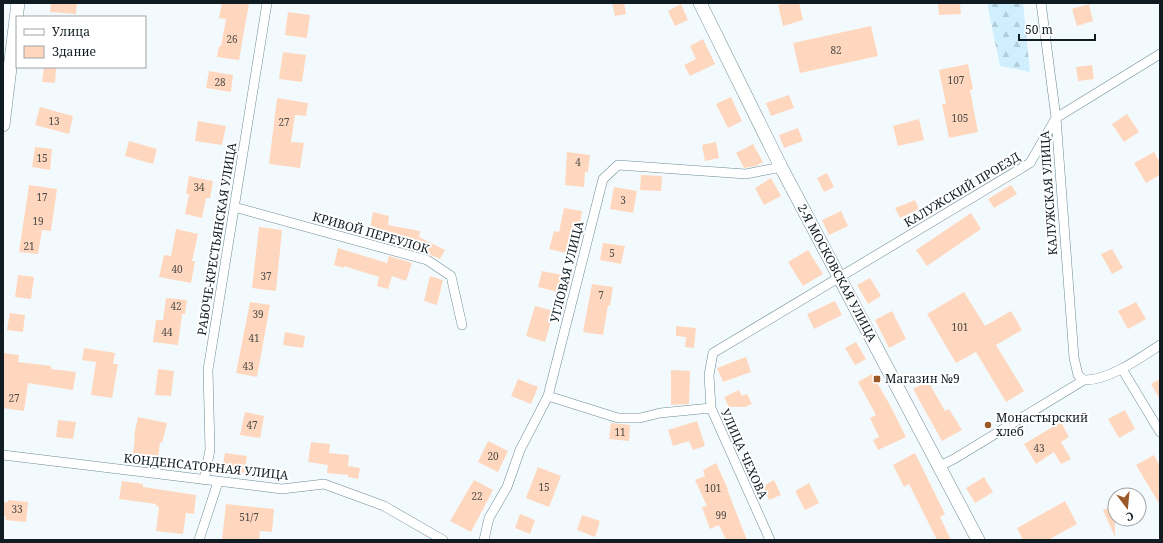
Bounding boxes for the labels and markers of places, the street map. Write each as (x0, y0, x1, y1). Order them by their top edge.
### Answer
place label: Магазин №9 (885, 370, 960, 387)
marker: Магазин №9 (872, 374, 882, 384)
place label: Монастырский хлеб (996, 409, 1088, 440)
marker: Монастырский хлеб (983, 420, 993, 430)

